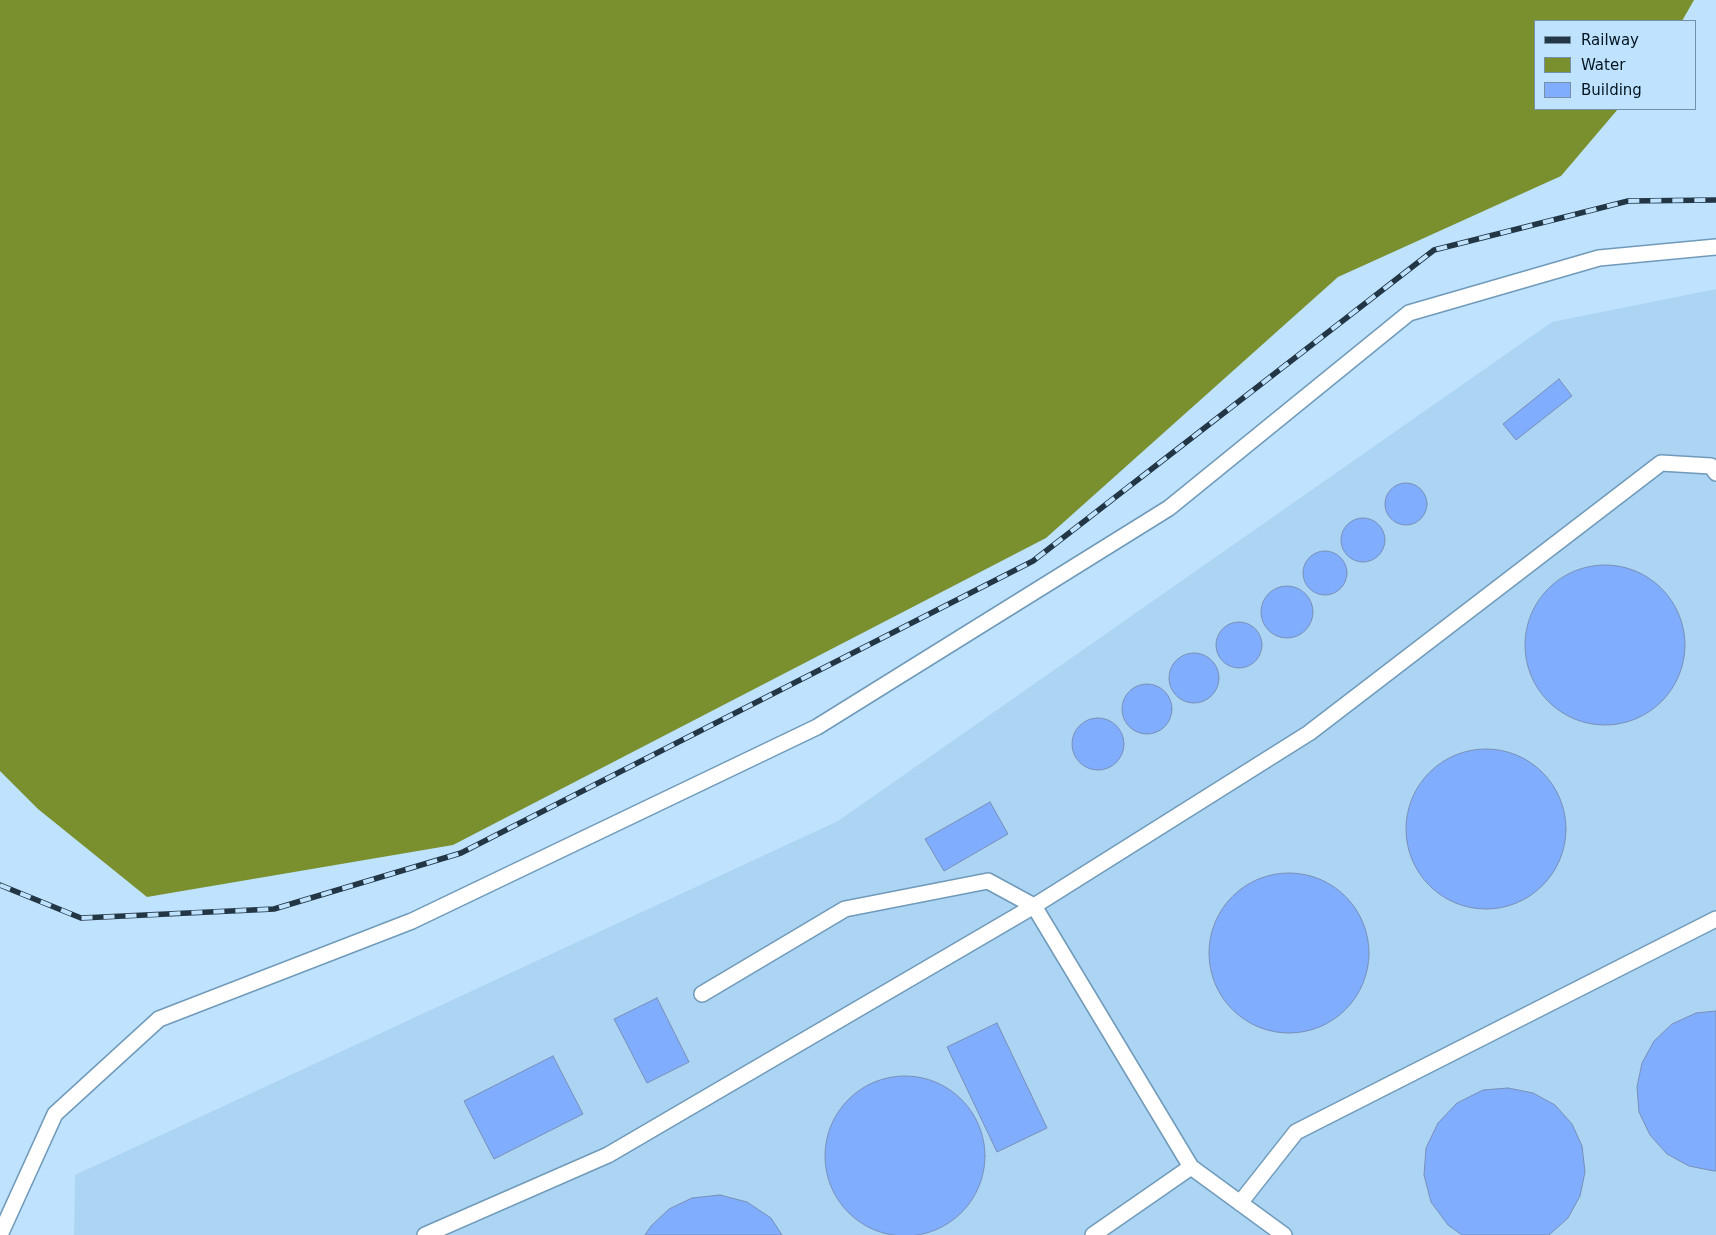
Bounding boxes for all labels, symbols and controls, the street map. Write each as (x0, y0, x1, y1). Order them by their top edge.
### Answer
legend (1534, 20, 1696, 110)
text: Railway (1581, 31, 1639, 49)
text: Water (1581, 56, 1625, 74)
text: Building (1581, 81, 1642, 99)

